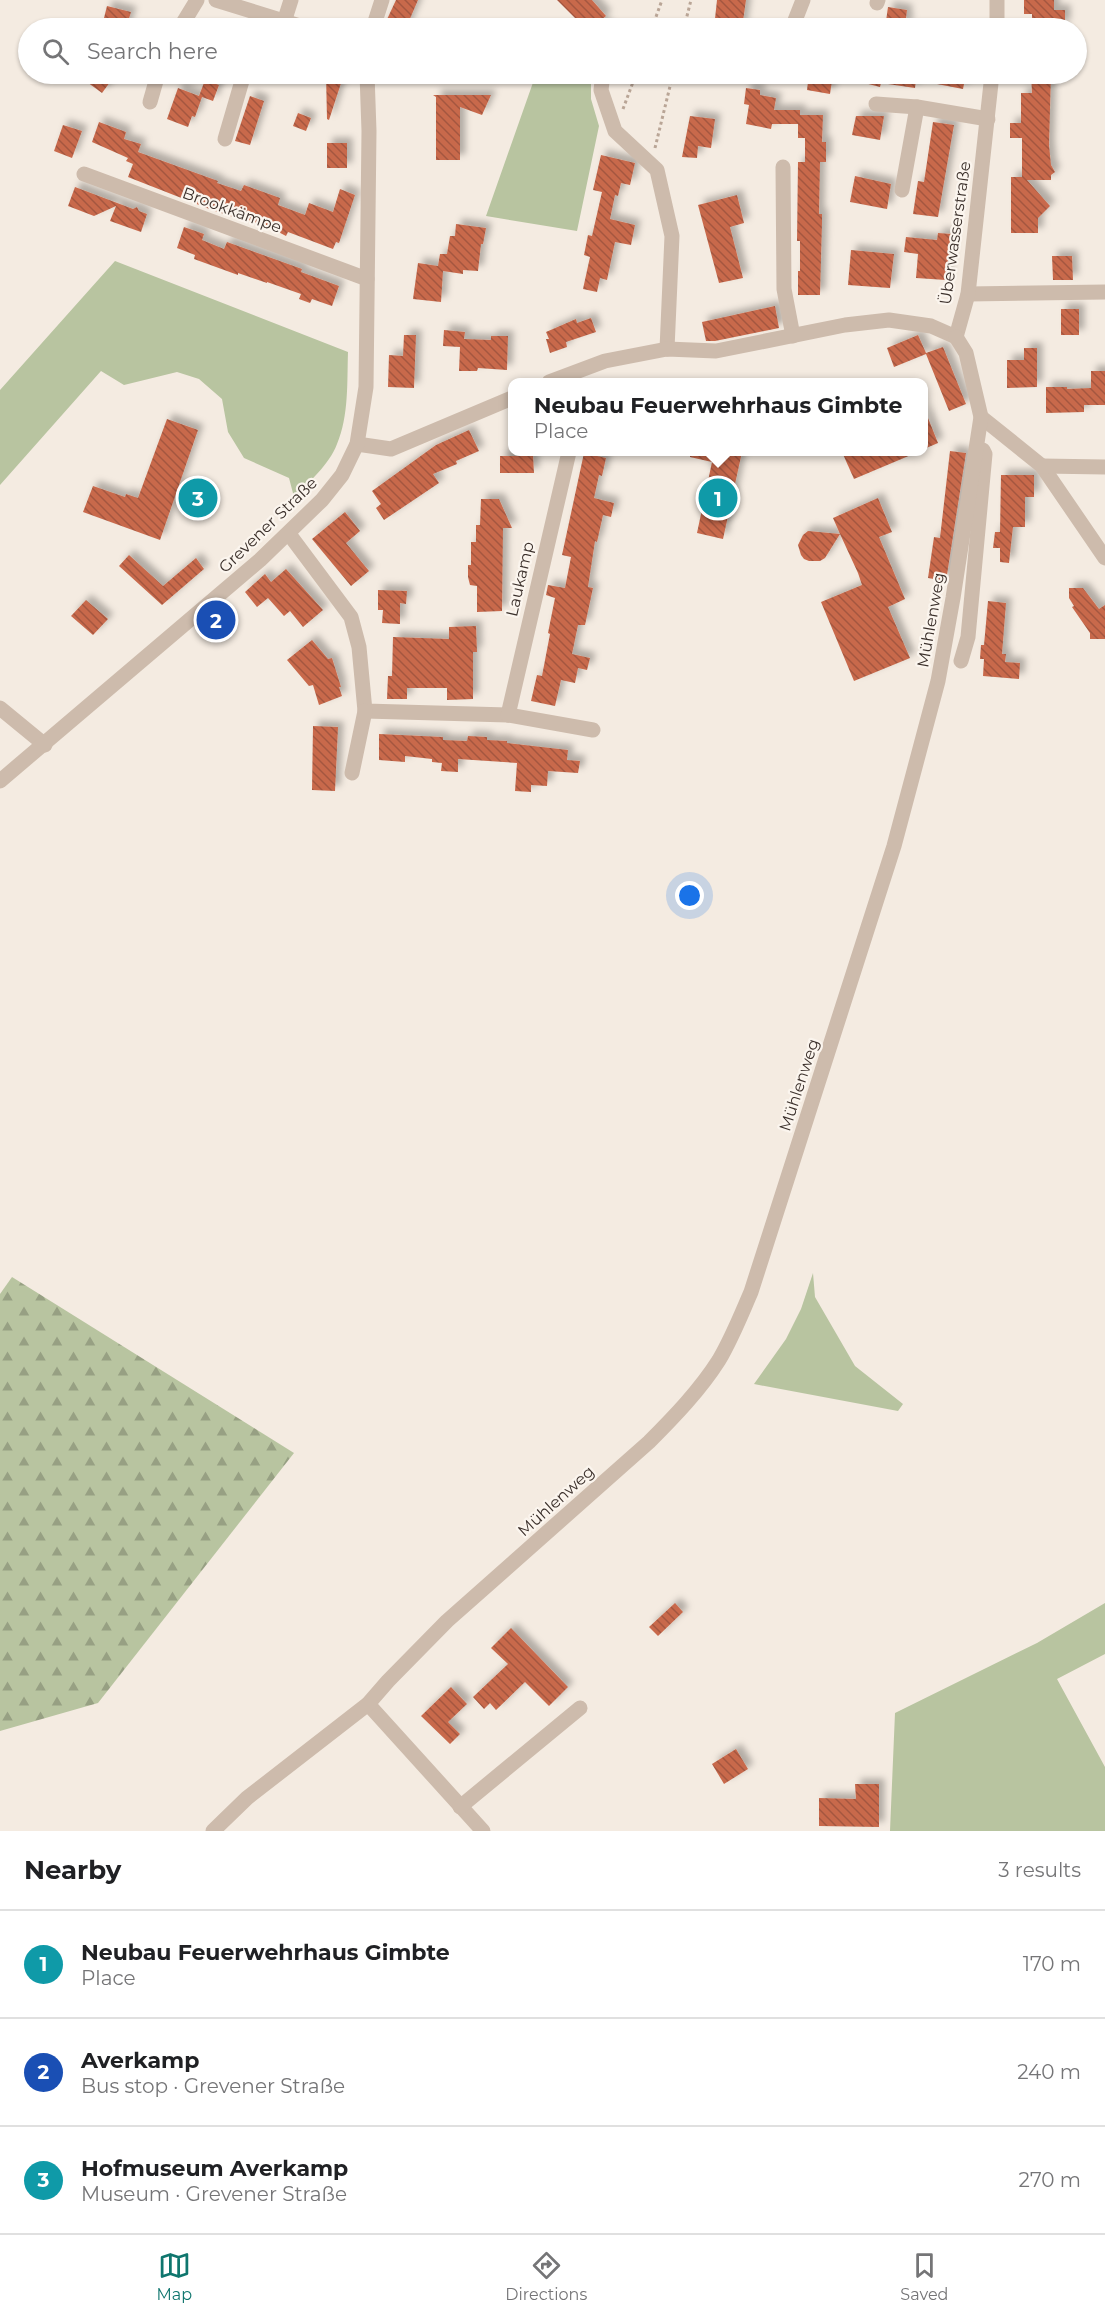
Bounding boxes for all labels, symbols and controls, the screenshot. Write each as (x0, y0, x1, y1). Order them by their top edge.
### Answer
search box (18, 18, 1087, 84)
icon: search (39, 35, 72, 68)
text: Search here (87, 38, 218, 65)
street label: Überwasserstraße (935, 160, 974, 306)
street label: Brookkämpe (180, 183, 284, 237)
popup (508, 378, 928, 456)
text: Neubau Feuerwehrhaus Gimbte (534, 392, 902, 419)
text: Place (534, 419, 588, 443)
street label: Grevener Straße (215, 473, 321, 577)
pin: 3 (178, 476, 218, 520)
pin: 1 (698, 476, 738, 520)
street label: Laukamp (502, 540, 538, 618)
street label: Mühlenweg (913, 571, 949, 669)
pin: 2 (196, 598, 236, 642)
your location (675, 881, 704, 910)
street label: Mühlenweg (775, 1036, 823, 1134)
street label: Mühlenweg (514, 1462, 598, 1540)
text: Nearby (24, 1854, 121, 1886)
text: 3 results (998, 1858, 1081, 1882)
text: Neubau Feuerwehrhaus Gimbte (81, 1939, 450, 1966)
text: 1 (40, 1952, 47, 1976)
text: 170 m (1023, 1952, 1081, 1976)
text: Place (81, 1966, 136, 1990)
text: Averkamp (81, 2047, 199, 2074)
text: 2 (38, 2060, 49, 2084)
text: 240 m (1017, 2060, 1081, 2084)
text: Bus stop · Grevener Straße (81, 2074, 345, 2098)
text: Hofmuseum Averkamp (81, 2155, 348, 2182)
text: 3 (38, 2168, 49, 2192)
text: 270 m (1019, 2168, 1081, 2192)
text: Museum · Grevener Straße (81, 2182, 347, 2206)
tab: Map (157, 2249, 192, 2304)
tab: Directions (505, 2249, 587, 2304)
tab: Saved (900, 2249, 948, 2304)

